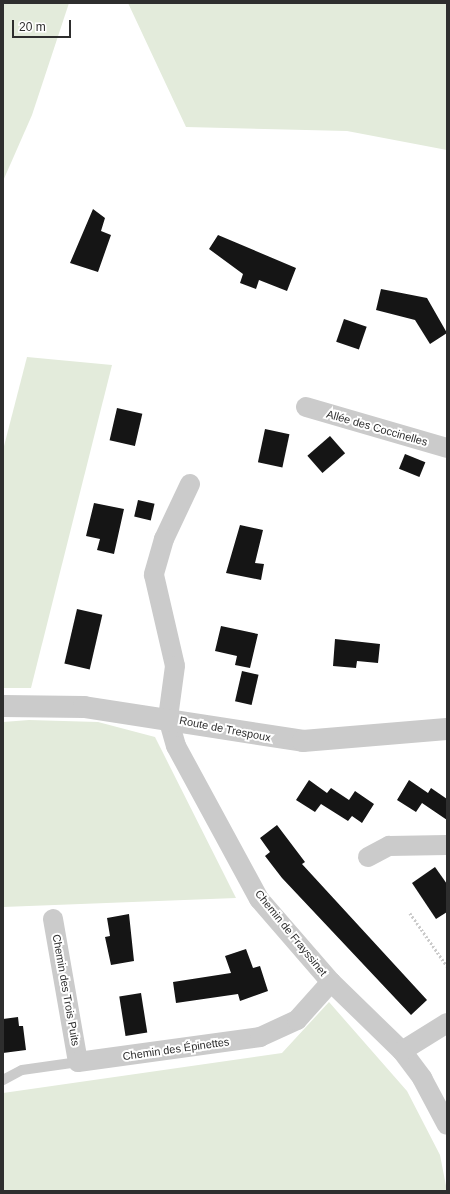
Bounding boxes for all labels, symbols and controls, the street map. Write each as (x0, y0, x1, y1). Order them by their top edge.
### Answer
scale bar (14, 12, 73, 38)
text: 20 m (19, 20, 46, 34)
street label: Allée des Coccinelles (325, 407, 429, 449)
street label: Route de Trespoux (178, 714, 272, 744)
street label: Chemin de Frayssinet (252, 887, 330, 979)
street label: Chemin des Trois Puits (50, 933, 82, 1047)
street label: Chemin des Épinettes (122, 1035, 230, 1063)

